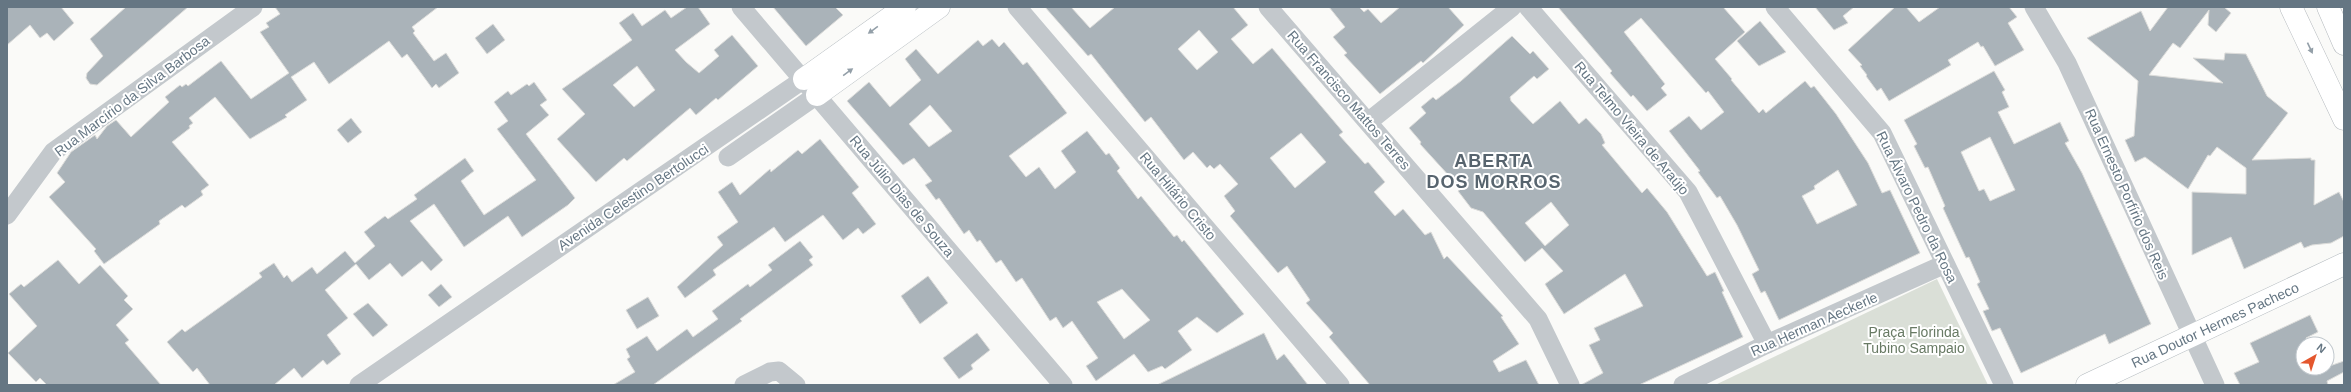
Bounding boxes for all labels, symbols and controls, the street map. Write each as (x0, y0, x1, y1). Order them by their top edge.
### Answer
one-way arrow (868, 26, 879, 34)
street label: Rua Francisco Mattos Terres (1284, 27, 1414, 173)
street label: Rua Marcírio da Silva Barbosa (51, 32, 213, 160)
one-way arrow (2307, 42, 2313, 53)
street label: Rua Telmo Vieira de Araújo (1572, 58, 1693, 198)
one-way arrow (843, 68, 854, 76)
street label: Rua Ernesto Porfírio dos Reis (2082, 106, 2172, 282)
street label: Rua Álvaro Pedro da Rosa (1873, 129, 1961, 286)
street label: Rua Júlio Dias de Souza (847, 132, 958, 260)
street label: Avenida Celestino Bertolucci (555, 141, 711, 253)
street label: Rua Hilário Cristo (1137, 149, 1220, 243)
district label: ABERTA DOS MORROS (1426, 151, 1562, 192)
street label: Rua Doutor Hermes Pacheco (2129, 279, 2301, 371)
street label: Rua Herman Aeckerle (1748, 289, 1880, 359)
park label: Praça Florinda Tubino Sampaio (1863, 324, 1965, 356)
north arrow (2295, 336, 2335, 376)
text: N (2314, 341, 2328, 355)

